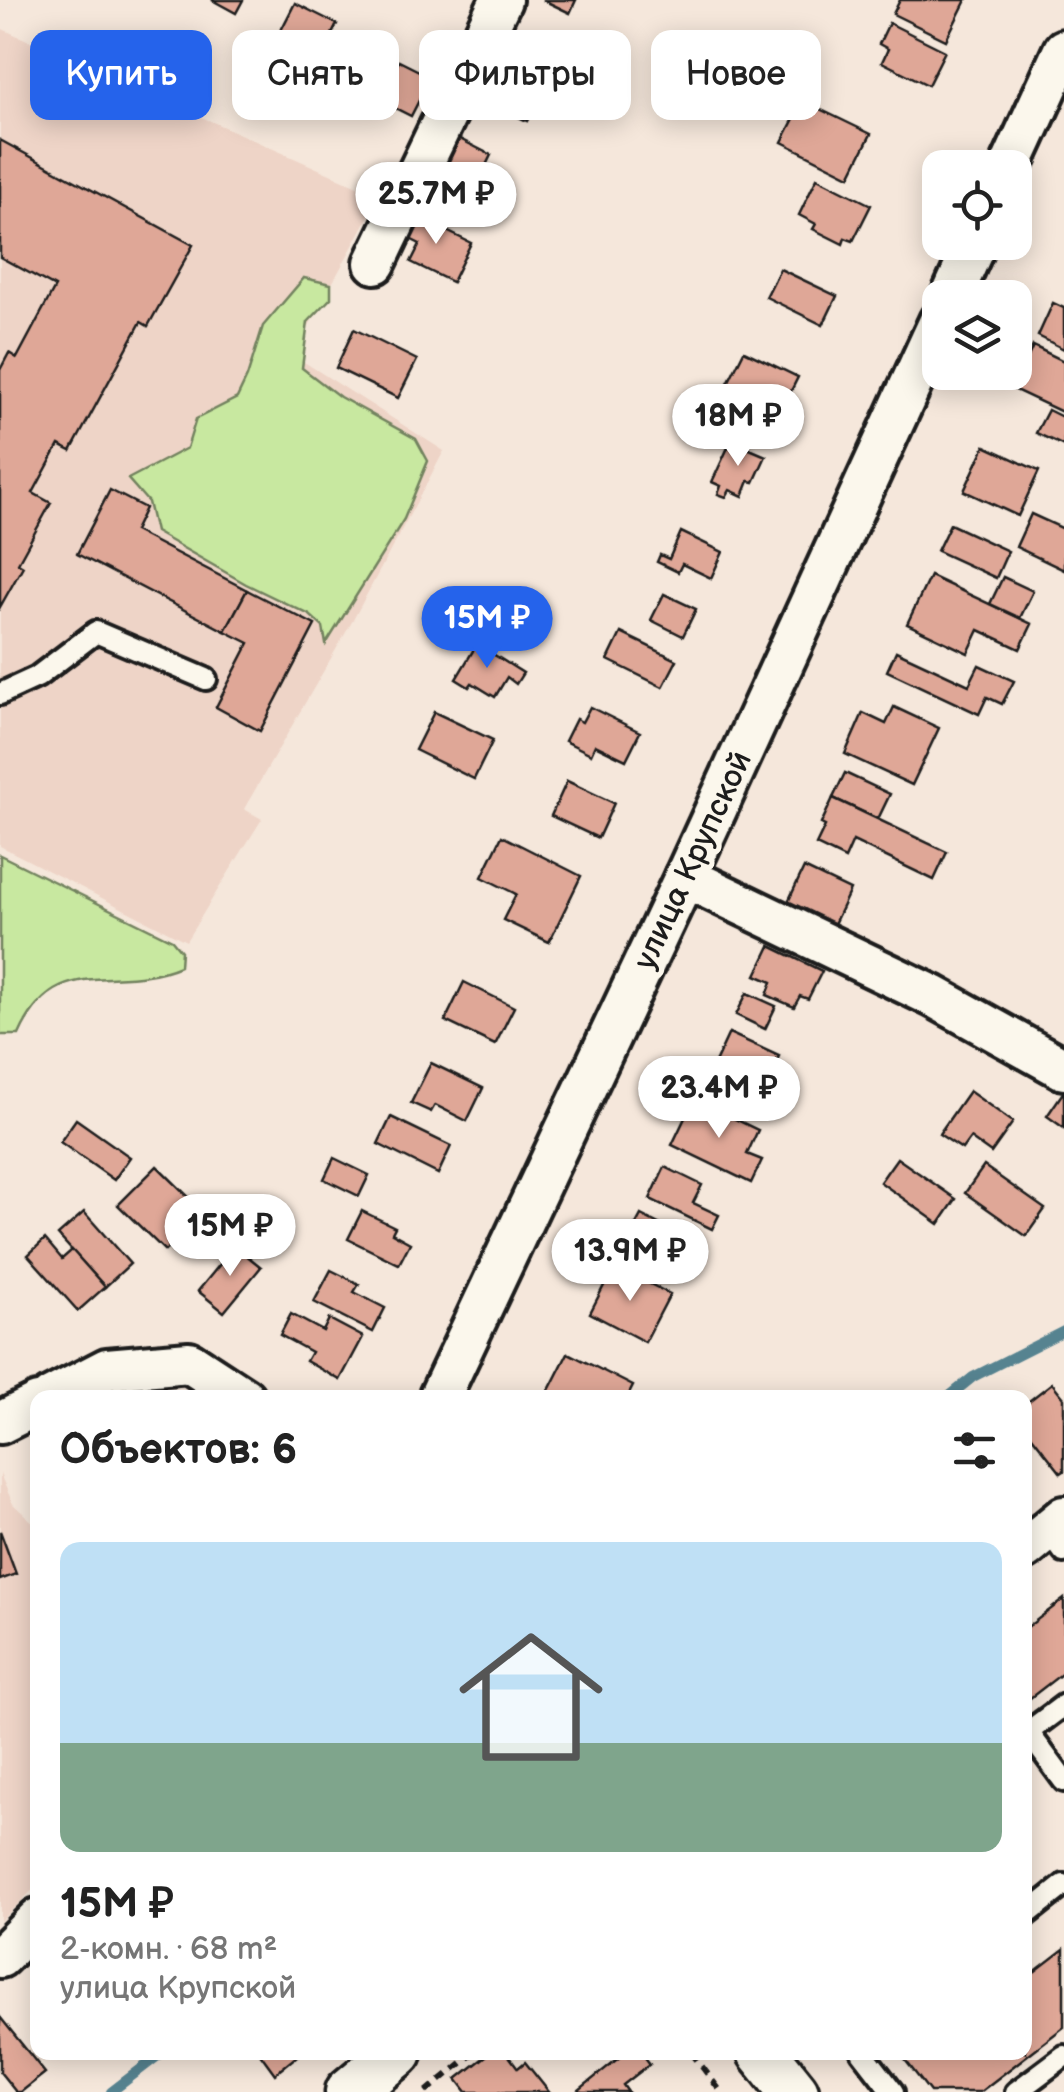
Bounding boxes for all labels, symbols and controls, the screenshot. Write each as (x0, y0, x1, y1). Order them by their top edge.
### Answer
chip: Купить (30, 30, 212, 120)
chip: Снять (232, 30, 399, 120)
chip: Фильтры (419, 30, 631, 120)
chip: Новое (651, 30, 821, 120)
map controls (922, 150, 1032, 390)
button: locate (922, 150, 1032, 260)
pin: 25.7M ₽ (344, 162, 528, 247)
text: 25.7M ₽ (377, 175, 495, 214)
button: layers (922, 280, 1032, 390)
pin: 18M ₽ (668, 384, 808, 469)
text: 18M ₽ (694, 397, 782, 436)
pin: 15M ₽ (417, 586, 557, 671)
text: 15M ₽ (444, 599, 530, 638)
street label: улица Крупской (626, 745, 761, 976)
pin: 23.4M ₽ (627, 1056, 811, 1141)
text: 23.4M ₽ (660, 1069, 778, 1108)
pin: 15M ₽ (160, 1194, 300, 1279)
text: 15M ₽ (187, 1207, 273, 1246)
pin: 13.9M ₽ (538, 1219, 722, 1304)
text: 13.9M ₽ (574, 1232, 686, 1271)
icon: filters (947, 1423, 1002, 1478)
text: Объектов: 6 (60, 1425, 297, 1476)
icon: home (441, 1607, 621, 1787)
text: 15M ₽ (60, 1879, 174, 1930)
text: 2-комн. · 68 m² (60, 1930, 277, 1969)
text: улица Крупской (60, 1969, 296, 2008)

